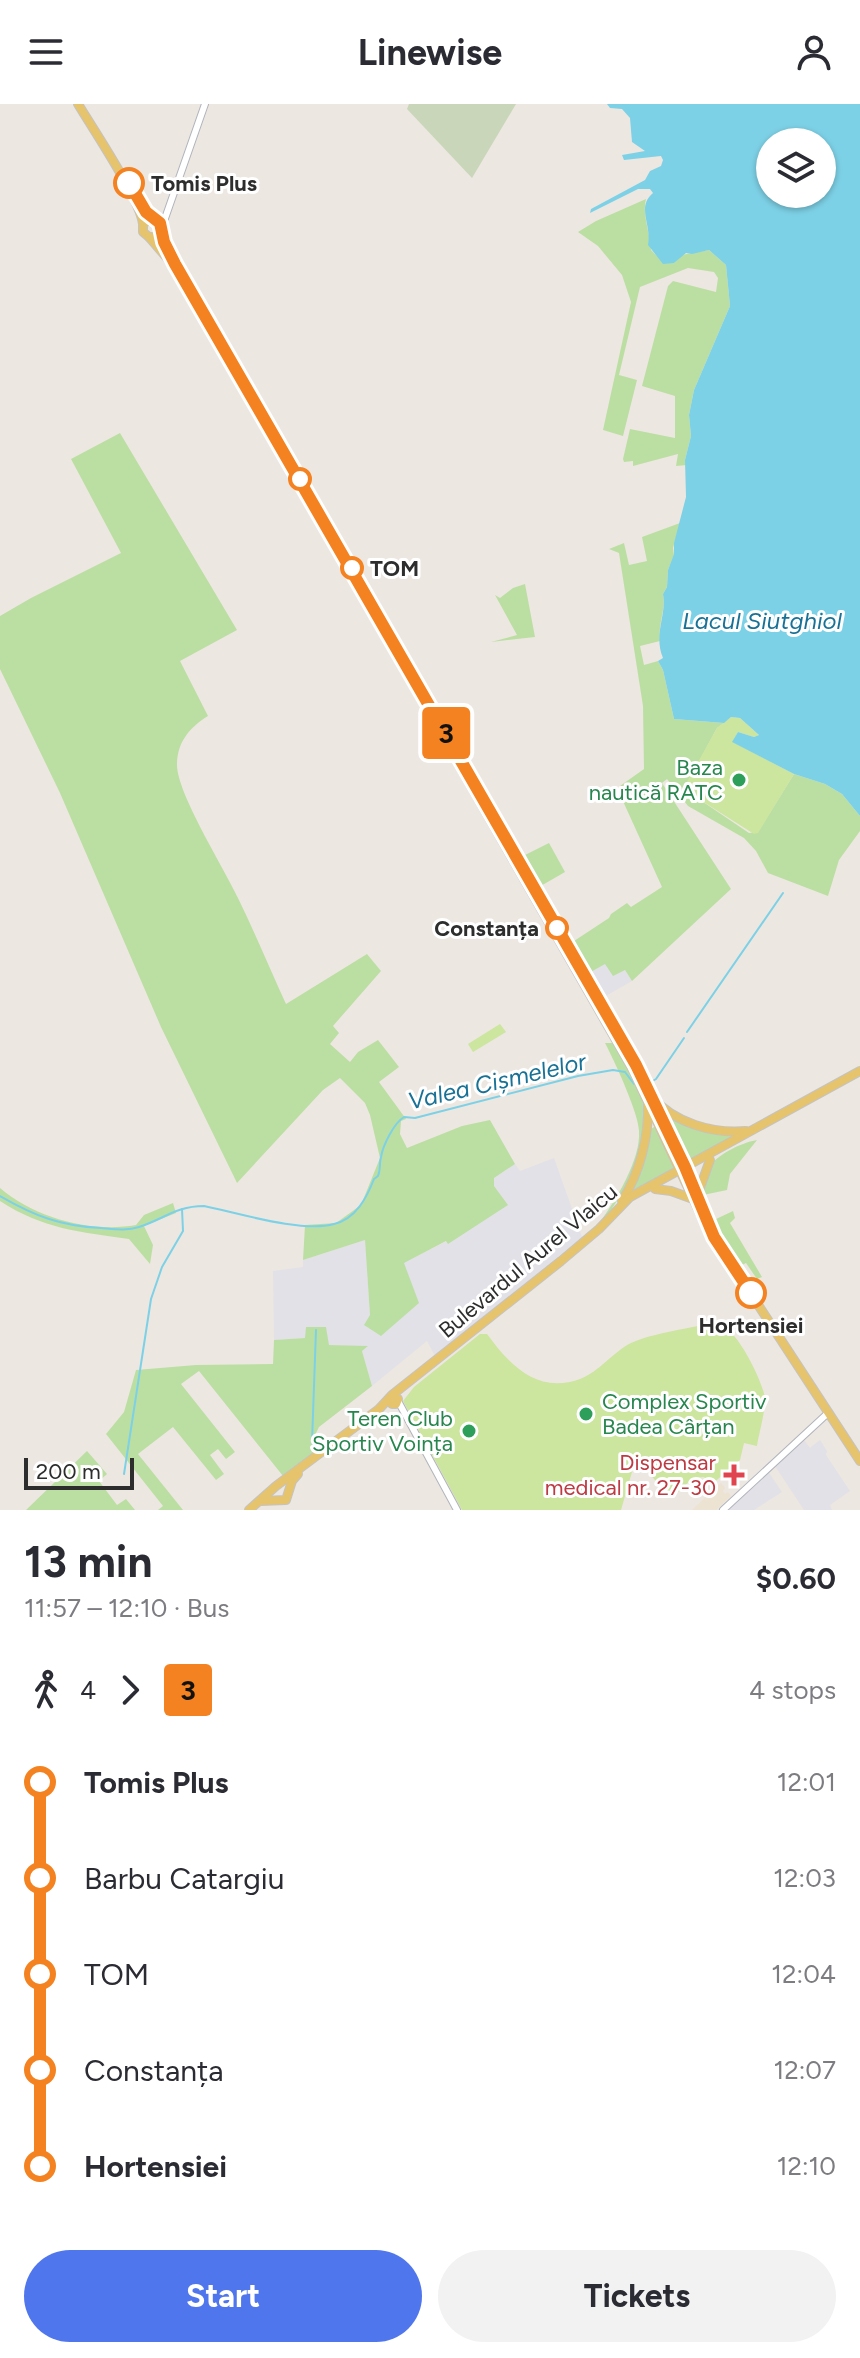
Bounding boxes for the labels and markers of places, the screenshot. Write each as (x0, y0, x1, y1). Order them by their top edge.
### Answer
marker: Tomis Plus (114, 168, 144, 198)
place label: Tomis Plus (151, 170, 257, 197)
unlabelled marker (289, 468, 311, 490)
place label: TOM (370, 555, 419, 582)
marker: TOM (341, 557, 363, 579)
place label: Baza nautică RATC (589, 754, 723, 806)
marker: Baza nautică RATC (730, 771, 748, 789)
place label: Constanța (434, 915, 539, 942)
marker: Constanța (546, 917, 568, 939)
marker: Hortensiei (736, 1278, 766, 1308)
place label: Hortensiei (699, 1312, 803, 1339)
place label: Complex Sportiv Badea Cârțan (602, 1388, 767, 1440)
place label: Teren Club Sportiv Voința (312, 1405, 453, 1457)
marker: Complex Sportiv Badea Cârțan (577, 1405, 595, 1423)
marker: Teren Club Sportiv Voința (460, 1422, 478, 1440)
place label: Dispensar medical nr. 27-30 (545, 1449, 717, 1501)
marker: Dispensar medical nr. 27-30 (723, 1464, 745, 1486)

